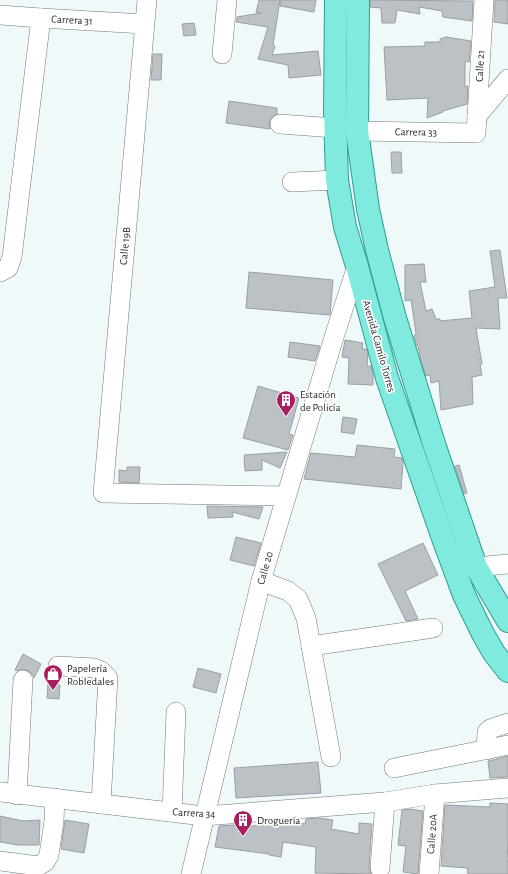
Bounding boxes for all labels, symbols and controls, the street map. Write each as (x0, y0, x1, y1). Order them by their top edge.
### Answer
street label: Carrera 31 (51, 13, 93, 27)
street label: Calle 21 (474, 50, 486, 82)
street label: Carrera 33 (395, 126, 438, 138)
street label: Calle 19B (118, 227, 132, 265)
street label: Avenida Camilo Torres (361, 299, 397, 393)
building icon: Estación de Policía (275, 389, 297, 417)
place label: Estación de Policía (300, 389, 341, 413)
street label: Calle 20 (255, 550, 275, 586)
shop icon: Papelería Robledales (42, 663, 64, 691)
place label: Papelería Robledales (67, 663, 114, 687)
street label: Carrera 34 (172, 806, 216, 820)
building icon: Droguería (232, 809, 254, 837)
street label: Calle 20A (425, 813, 439, 854)
place label: Droguería (257, 815, 300, 826)

